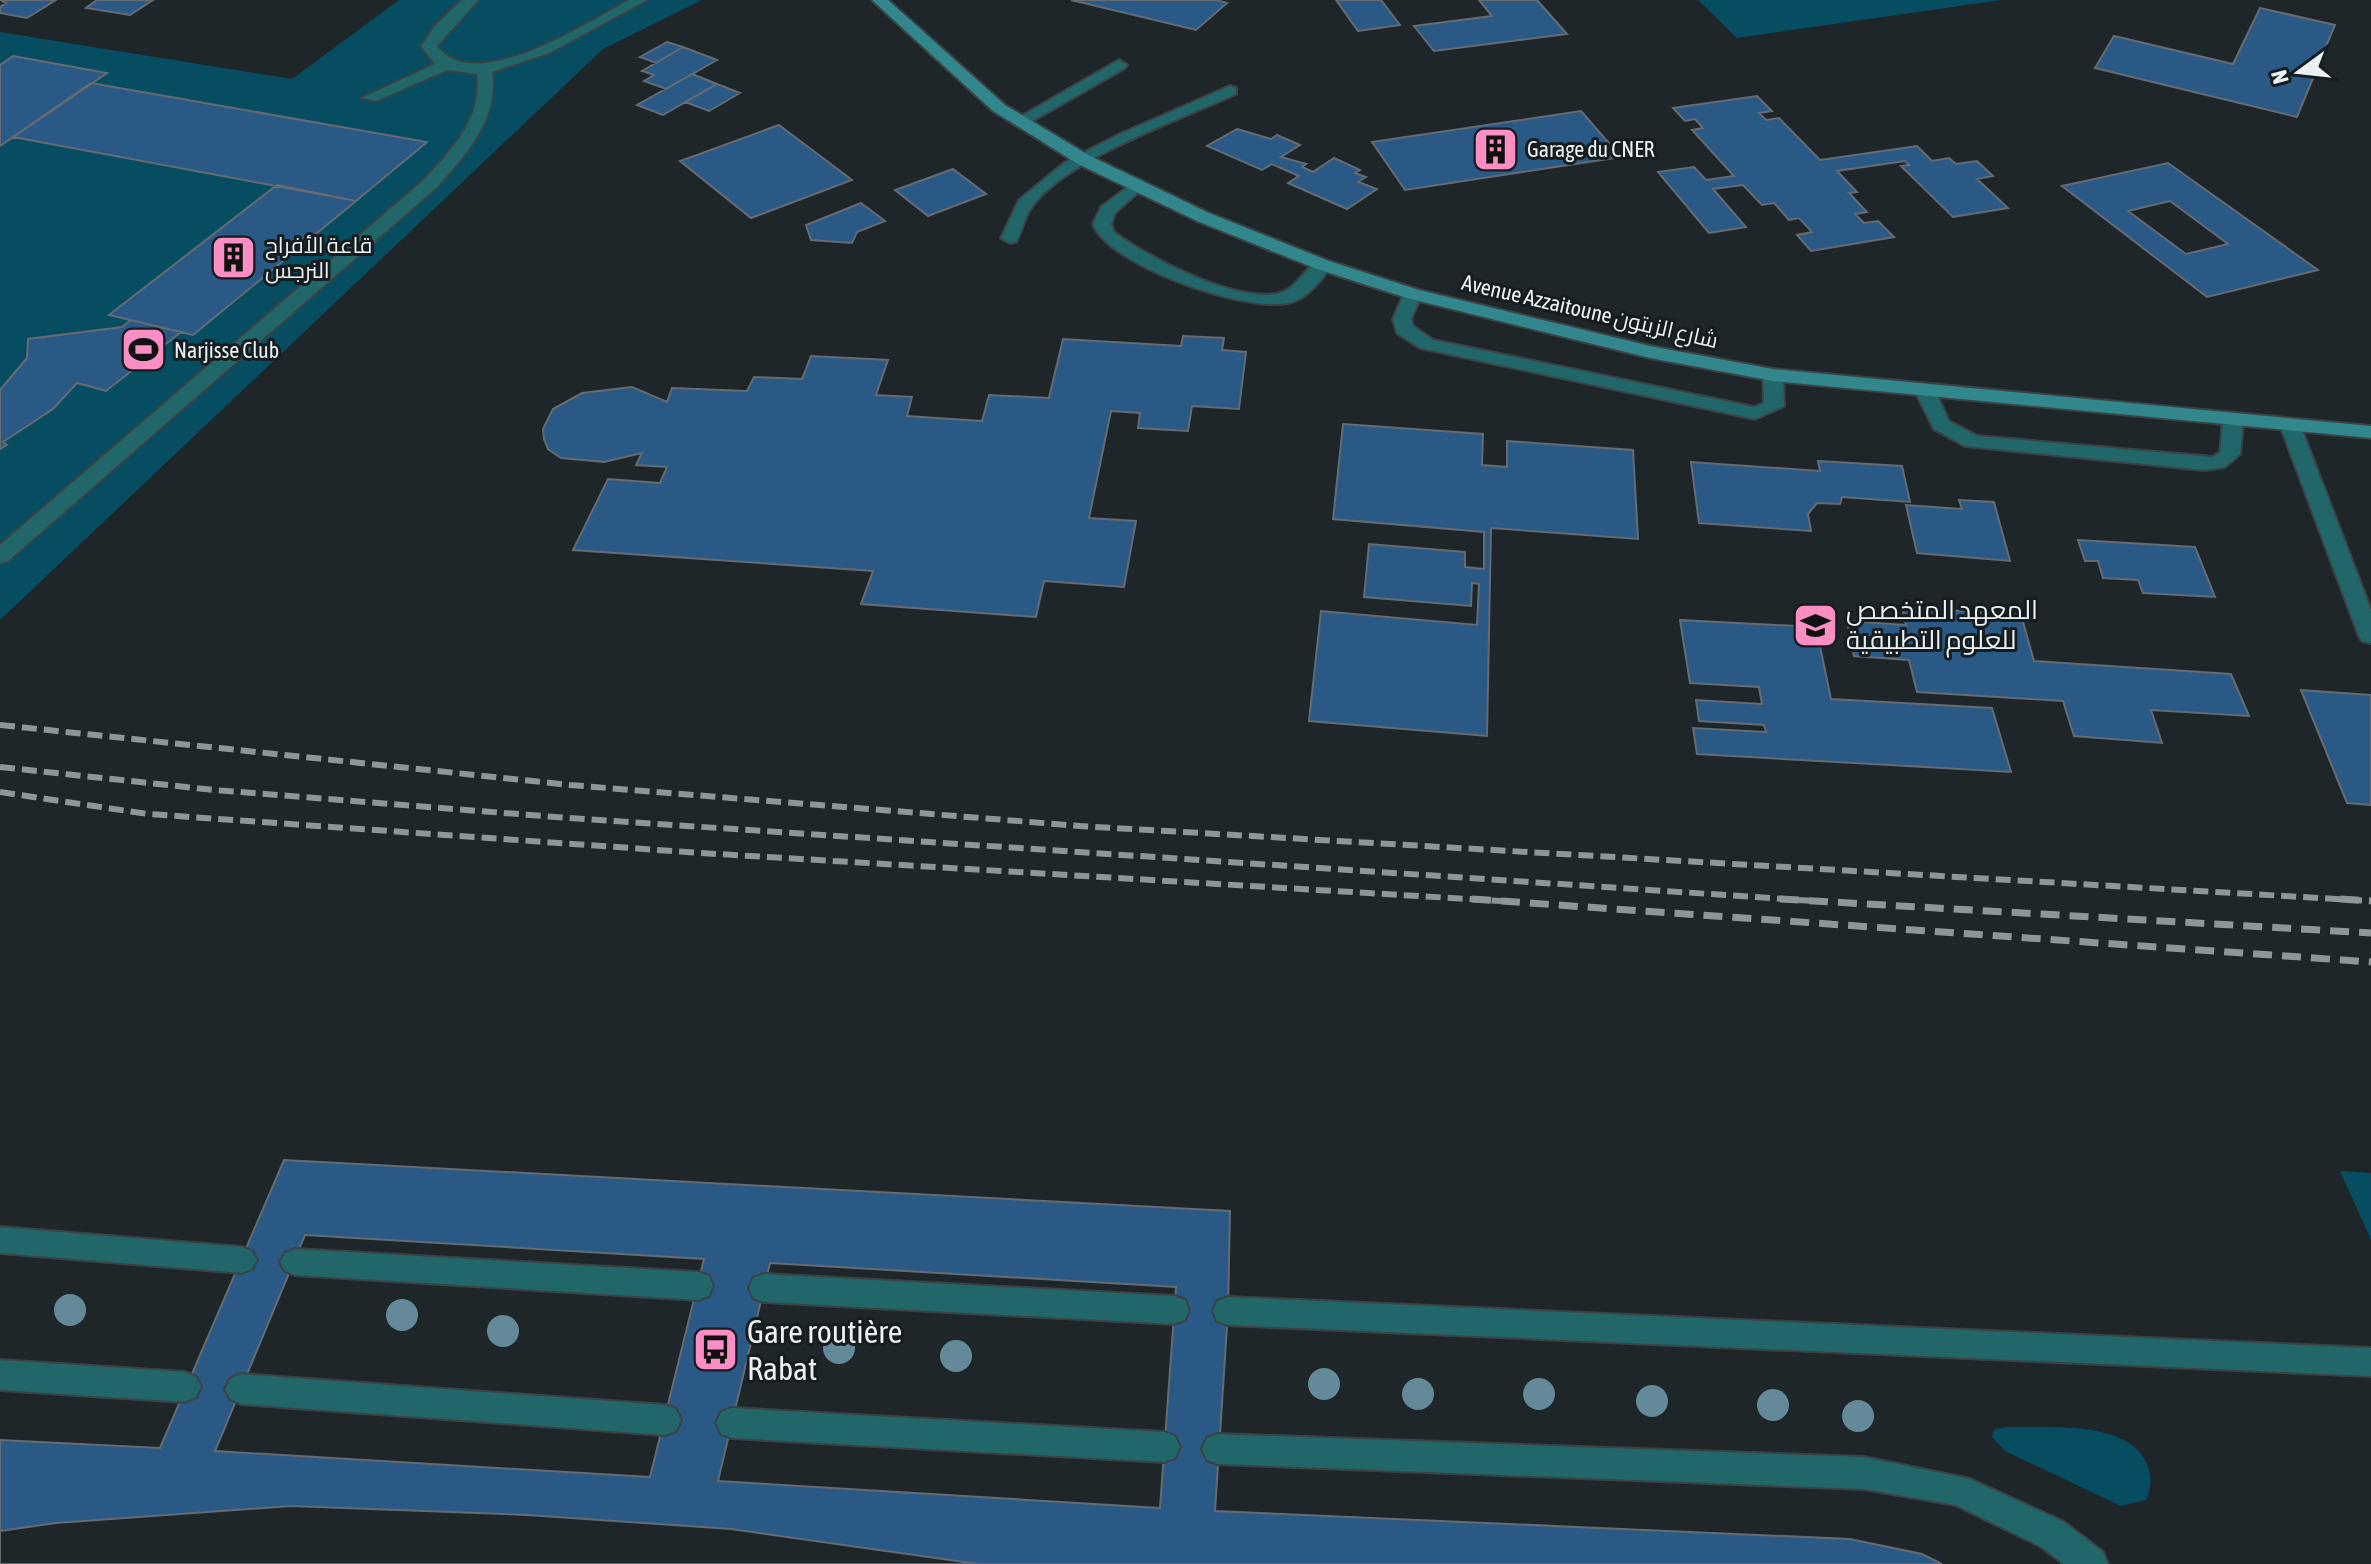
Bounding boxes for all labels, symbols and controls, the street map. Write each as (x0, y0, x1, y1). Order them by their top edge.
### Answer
north arrow (2259, 32, 2339, 112)
text: N (2265, 68, 2294, 87)
building icon: Garage du CNER (1472, 125, 1520, 173)
place label: Garage du CNER (1527, 136, 1655, 162)
place label: قاعة الأفراح النرجس (265, 232, 372, 284)
building icon: قاعة الأفراح النرجس (210, 234, 258, 282)
street label: Avenue Azzaitoune شارع الزيتون (1459, 269, 1721, 355)
sports icon: Narjisse Club (119, 326, 167, 374)
place label: Narjisse Club (174, 337, 279, 363)
place label: المعهد المتخصص للعلوم التطبيقية (1846, 595, 2038, 658)
school or university icon: المعهد المتخصص للعلوم التطبيقية (1791, 601, 1839, 649)
place label: Gare routière Rabat (747, 1313, 902, 1387)
bus stop icon: Gare routière Rabat (692, 1325, 740, 1373)

